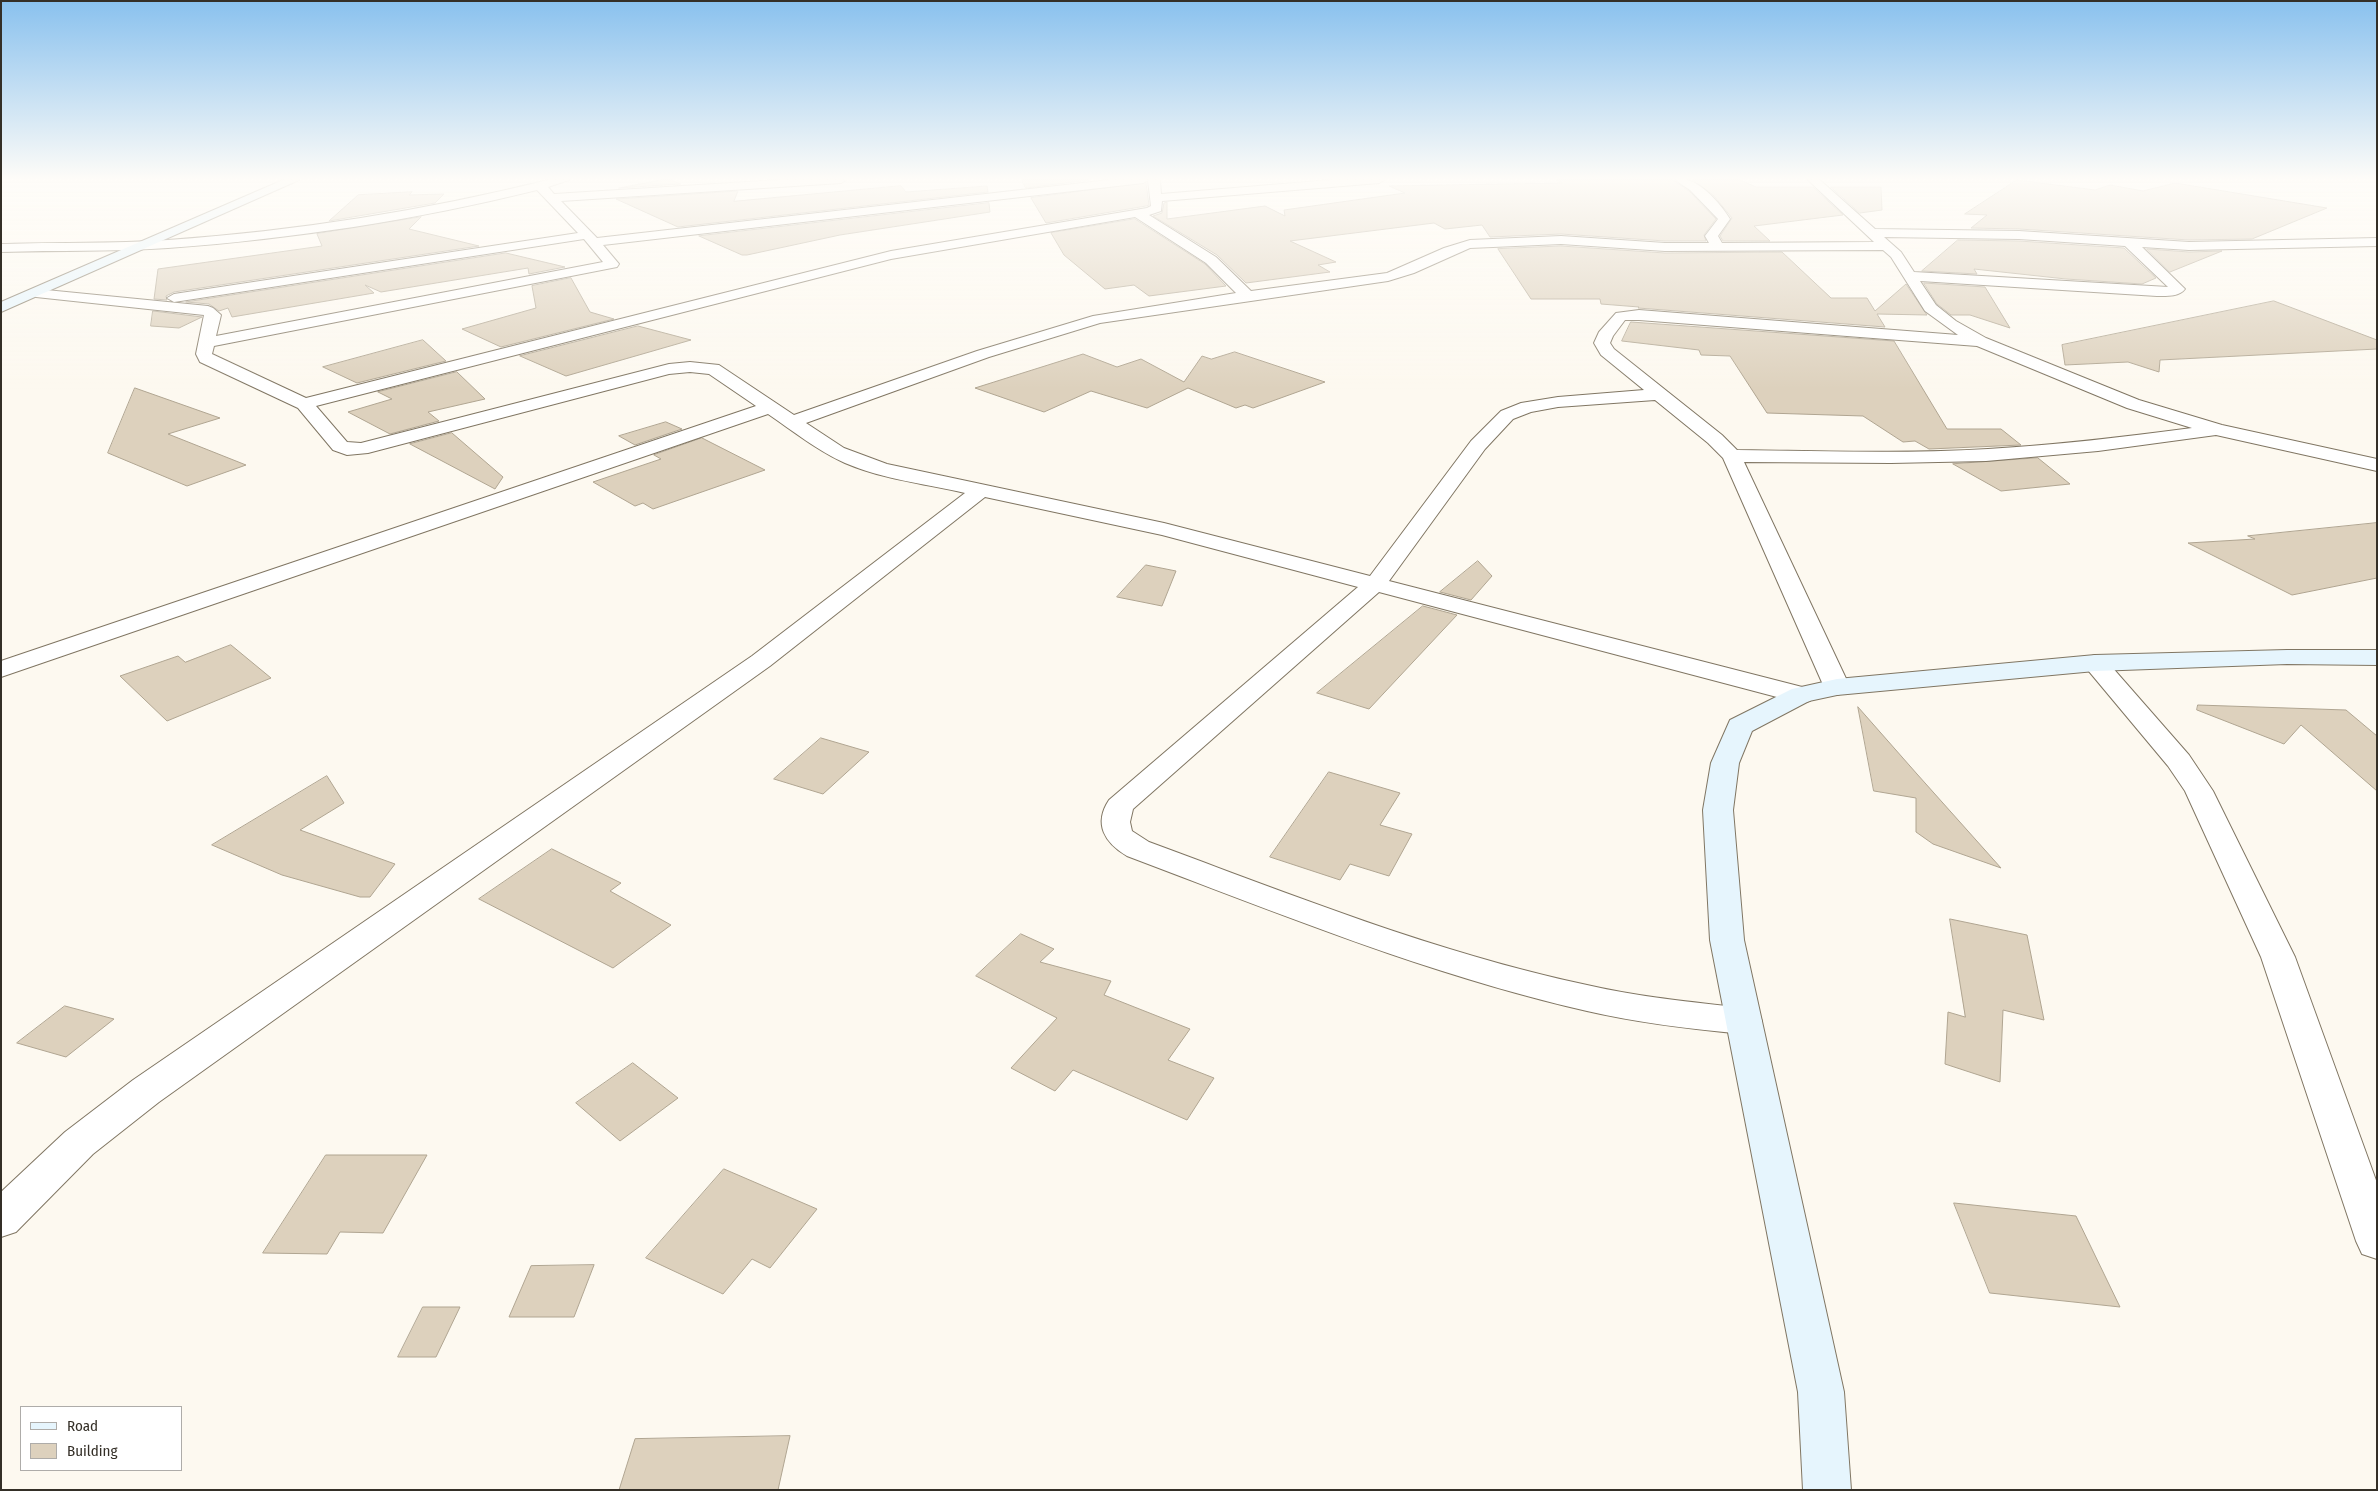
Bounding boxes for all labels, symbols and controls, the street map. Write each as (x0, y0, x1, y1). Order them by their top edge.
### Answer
legend (20, 1406, 182, 1471)
text: Road (67, 1417, 98, 1435)
text: Building (67, 1442, 118, 1460)

